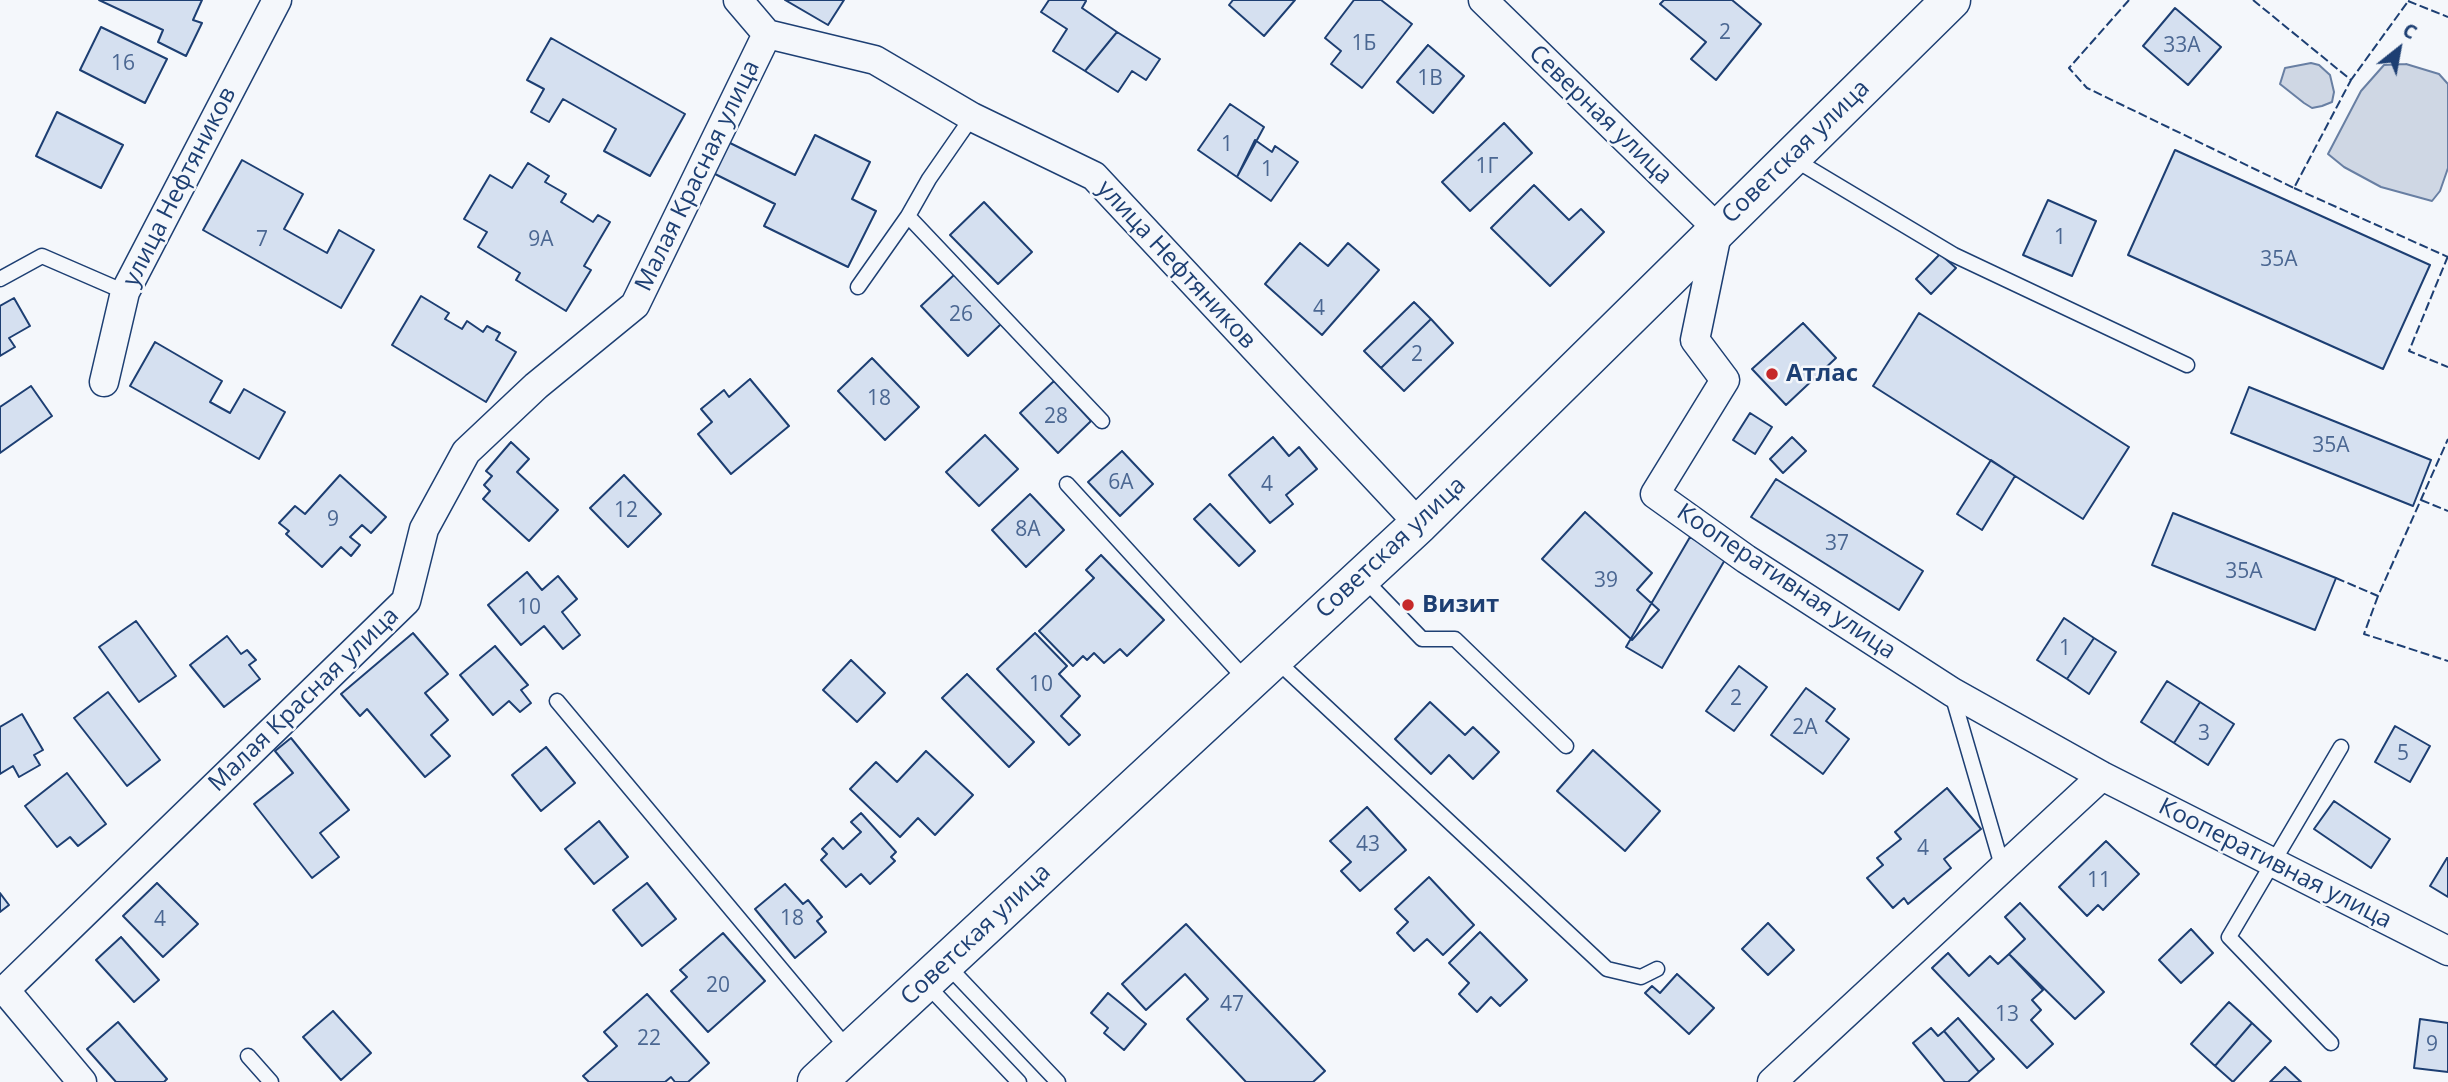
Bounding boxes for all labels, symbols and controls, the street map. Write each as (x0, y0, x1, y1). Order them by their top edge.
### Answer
north arrow (2364, 14, 2434, 84)
text: С (2398, 17, 2422, 45)
house number: 2 (1719, 20, 1731, 46)
house number: 1Б (1352, 31, 1376, 57)
house number: 33А (2163, 33, 2201, 59)
street label: Северная улица (1522, 39, 1678, 191)
house number: 16 (111, 51, 135, 77)
street label: Малая Красная улица (630, 56, 766, 296)
house number: 1В (1417, 66, 1443, 92)
street label: Советская улица (1716, 74, 1876, 230)
street label: улица Нефтяников (117, 83, 243, 291)
house number: 1 (1221, 132, 1233, 158)
house number: 1Г (1476, 154, 1498, 180)
house number: 1 (1261, 157, 1273, 183)
street label: улица Нефтяников (1091, 175, 1261, 355)
house number: 1 (2054, 225, 2066, 251)
house number: 7 (256, 227, 268, 253)
house number: 9А (528, 227, 554, 253)
house number: 35А (2260, 247, 2298, 273)
house number: 4 (1313, 296, 1325, 322)
house number: 26 (949, 302, 973, 328)
house number: 2 (1411, 342, 1423, 368)
place label: Атлас (1786, 360, 1858, 388)
marker: Атлас (1764, 366, 1780, 382)
house number: 18 (867, 386, 891, 412)
house number: 28 (1044, 404, 1068, 430)
house number: 35А (2312, 433, 2350, 459)
house number: 6А (1108, 470, 1134, 496)
street label: Советская улица (1310, 471, 1472, 625)
house number: 4 (1261, 472, 1273, 498)
house number: 12 (614, 498, 638, 524)
street label: Кооперативная улица (1671, 498, 1901, 666)
house number: 9 (327, 507, 339, 533)
house number: 8А (1015, 517, 1041, 543)
house number: 37 (1825, 531, 1849, 557)
house number: 35А (2225, 559, 2263, 585)
house number: 39 (1594, 568, 1618, 594)
place label: Визит (1422, 591, 1499, 619)
house number: 10 (517, 595, 541, 621)
marker: Визит (1400, 597, 1416, 613)
street label: Малая Красная улица (203, 602, 405, 798)
house number: 1 (2059, 636, 2071, 662)
house number: 10 (1029, 672, 1053, 698)
house number: 2 (1730, 686, 1742, 712)
house number: 2А (1792, 715, 1818, 741)
house number: 3 (2198, 721, 2210, 747)
house number: 5 (2397, 741, 2409, 767)
street label: Кооперативная улица (2154, 793, 2396, 935)
house number: 43 (1356, 832, 1380, 858)
house number: 4 (1917, 836, 1929, 862)
street label: Советская улица (895, 858, 1057, 1012)
house number: 11 (2087, 868, 2111, 894)
house number: 18 (780, 906, 804, 932)
house number: 4 (154, 907, 166, 933)
house number: 20 (706, 973, 730, 999)
house number: 47 (1220, 992, 1244, 1018)
house number: 13 (1995, 1002, 2019, 1028)
house number: 22 (637, 1026, 661, 1052)
house number: 9 (2426, 1032, 2438, 1058)

